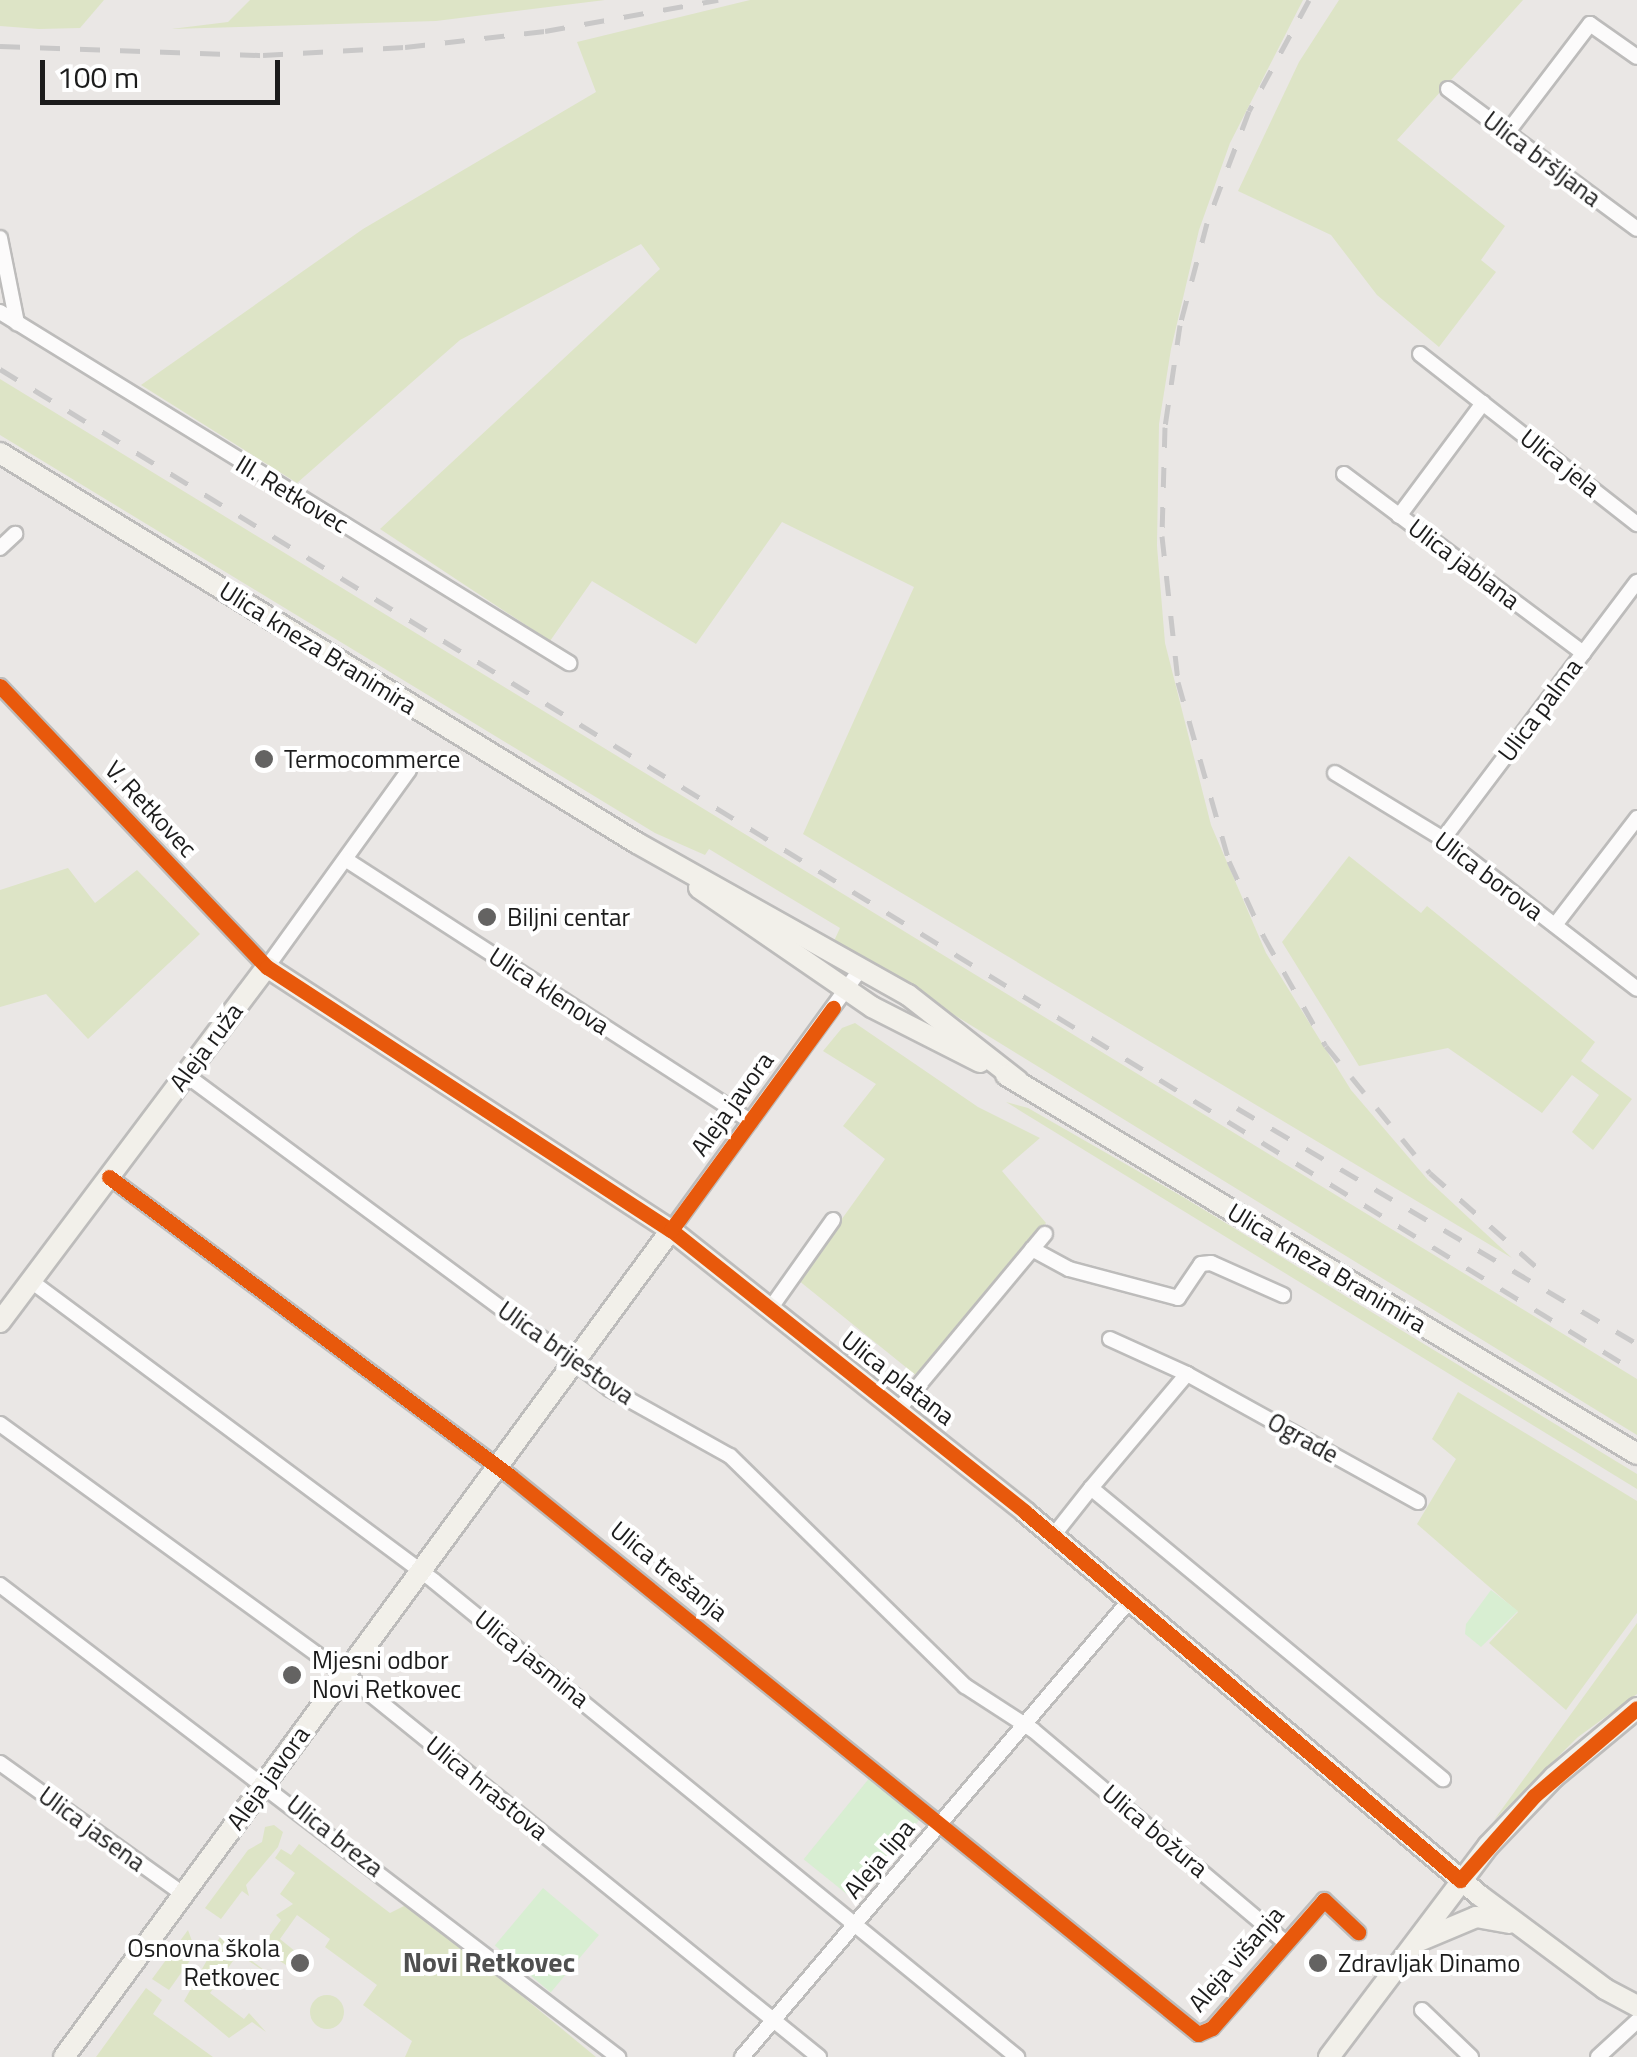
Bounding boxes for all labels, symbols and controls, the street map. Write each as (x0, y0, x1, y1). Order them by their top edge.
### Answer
scale bar (45, 40, 285, 102)
text: 100 m (57, 54, 139, 100)
street label: Ulica bršljana (1477, 105, 1607, 213)
street label: Ulica jela (1514, 423, 1606, 503)
street label: III. Retkovec (230, 449, 354, 539)
street label: Ulica jablana (1402, 512, 1526, 616)
street label: Ulica kneza Branimira (214, 575, 422, 721)
street label: Ulica palma (1492, 653, 1588, 767)
place label: Termocommerce (284, 744, 460, 774)
marker: Termocommerce (253, 748, 275, 770)
street label: V. Retkovec (99, 755, 203, 863)
street label: Ulica borova (1429, 825, 1549, 927)
place label: Biljni centar (507, 902, 630, 932)
marker: Biljni centar (476, 906, 498, 928)
street label: Ulica klenova (483, 941, 615, 1041)
street label: Aleja ruža (163, 997, 249, 1097)
street label: Aleja javora (684, 1046, 780, 1162)
street label: Ulica kneza Branimira (1222, 1197, 1432, 1339)
street label: Ulica brijestova (492, 1295, 640, 1411)
street label: Ulica platana (836, 1325, 960, 1431)
street label: Ograde (1262, 1406, 1344, 1470)
street label: Ulica trešanja (605, 1515, 733, 1627)
street label: Ulica jasmina (469, 1604, 595, 1714)
place label: Mjesni odbor Novi Retkovec (312, 1646, 461, 1705)
marker: Mjesni odbor Novi Retkovec (281, 1664, 303, 1686)
street label: Aleja javora (220, 1720, 316, 1836)
street label: Ulica hrastova (420, 1730, 554, 1846)
street label: Ulica božura (1096, 1778, 1214, 1884)
street label: Ulica jasena (33, 1780, 151, 1878)
street label: Ulica breza (281, 1789, 389, 1883)
street label: Aleja lipa (837, 1813, 921, 1905)
street label: Aleja višanja (1182, 1900, 1290, 2018)
place label: Osnovna škola Retkovec (127, 1934, 280, 1993)
district label: Novi Retkovec (403, 1945, 575, 1979)
place label: Zdravljak Dinamo (1338, 1948, 1520, 1978)
marker: Osnovna škola Retkovec (289, 1952, 311, 1974)
marker: Zdravljak Dinamo (1307, 1952, 1329, 1974)

